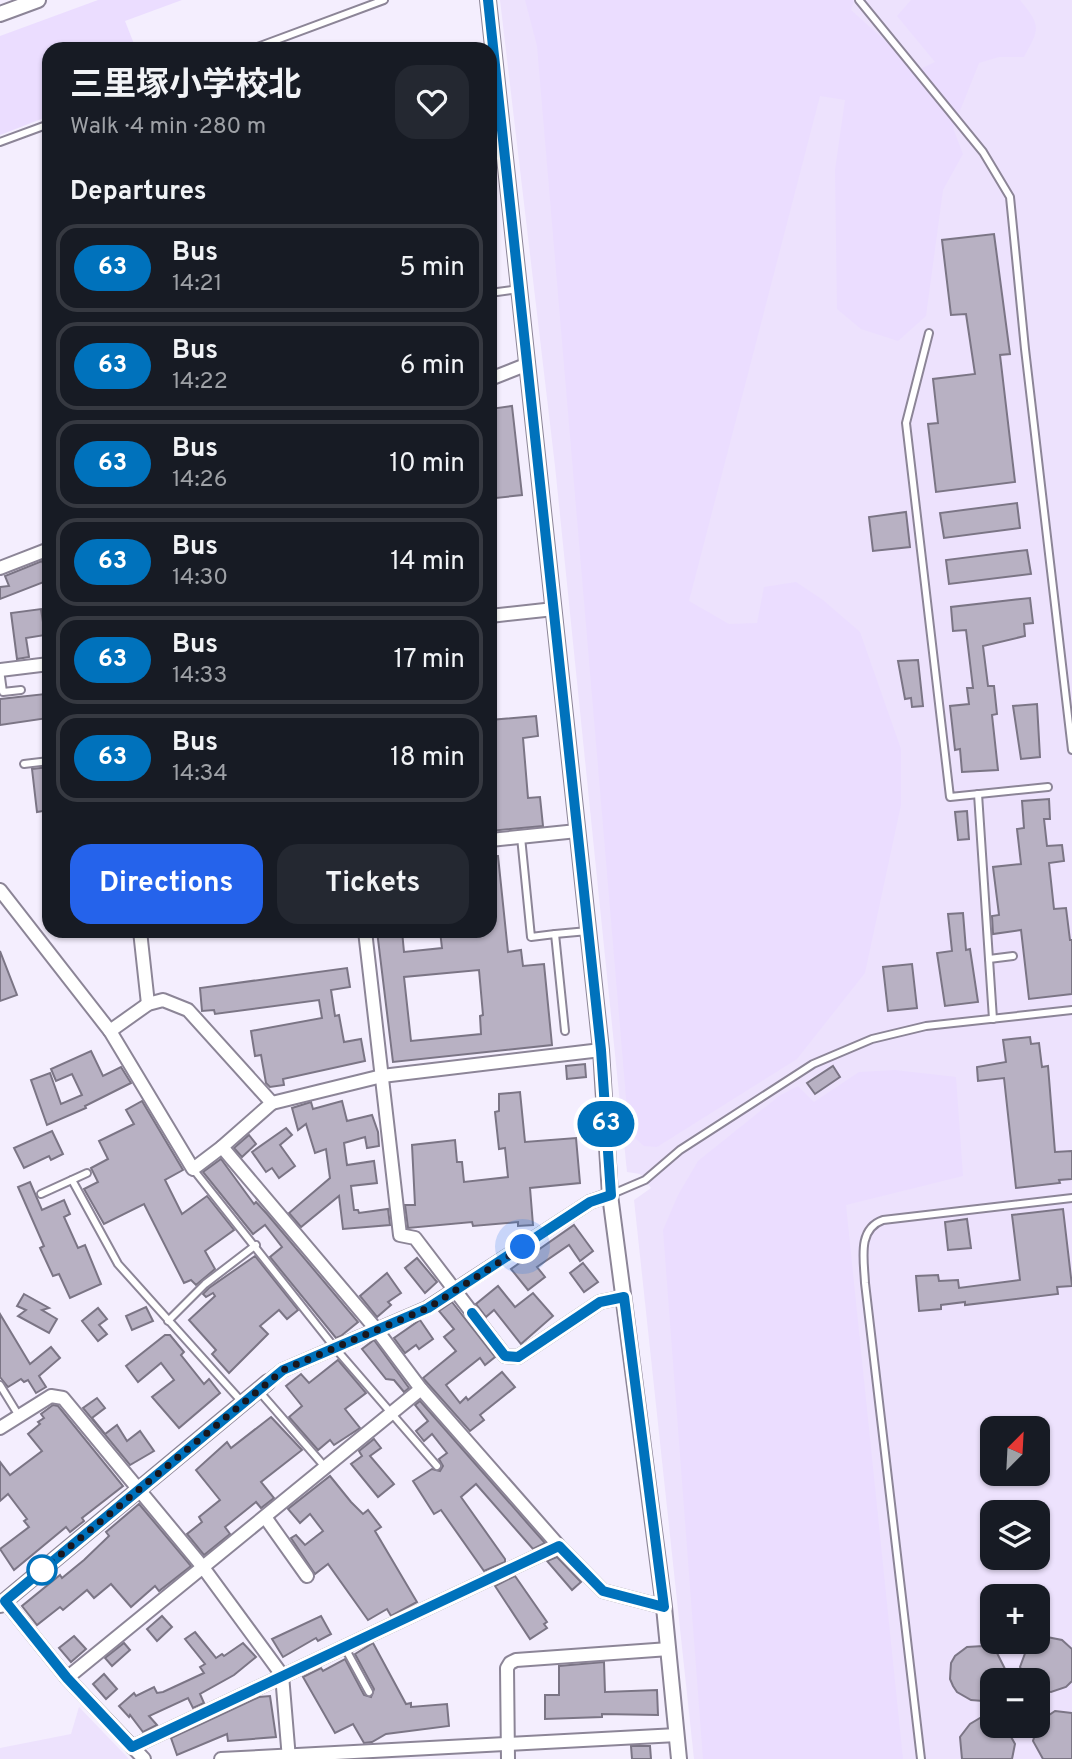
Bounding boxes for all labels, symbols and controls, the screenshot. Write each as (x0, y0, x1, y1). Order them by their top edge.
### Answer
button: heart (395, 65, 469, 139)
text: 三里塚小学校北 (70, 66, 301, 108)
text: Walk · 4 min · 280 m (70, 113, 266, 142)
text: Departures (70, 176, 207, 209)
text: Bus (172, 237, 218, 270)
text: 5 min (399, 252, 465, 285)
text: 63 (98, 253, 127, 283)
text: 14:21 (172, 270, 222, 299)
text: Bus (172, 335, 218, 368)
text: 6 min (400, 350, 465, 383)
text: 63 (98, 351, 127, 381)
text: 14:22 (172, 368, 228, 397)
text: Bus (172, 433, 218, 466)
text: 10 min (389, 448, 465, 481)
text: 63 (98, 449, 127, 479)
text: 14:26 (172, 466, 227, 495)
text: Bus (172, 531, 218, 564)
text: 14 min (390, 546, 465, 579)
text: 63 (98, 547, 127, 577)
text: 14:30 (172, 564, 228, 593)
text: Bus (172, 629, 218, 662)
text: 17 min (393, 644, 465, 677)
text: 63 (98, 645, 127, 675)
text: 14:33 (172, 662, 227, 691)
text: Bus (172, 727, 218, 760)
text: 18 min (390, 742, 465, 775)
text: 63 (98, 743, 127, 773)
text: 14:34 (172, 760, 228, 789)
button: Directions (70, 844, 263, 924)
button: Tickets (277, 844, 469, 924)
line badge: 63 (574, 1101, 638, 1147)
text: 63 (591, 1109, 621, 1139)
your location (505, 1229, 540, 1264)
north arrow (980, 1416, 1050, 1486)
map controls (980, 1416, 1050, 1738)
button: layers (980, 1500, 1050, 1570)
unlabelled marker (27, 1555, 57, 1585)
button: + (980, 1584, 1050, 1654)
button: − (980, 1668, 1050, 1738)

